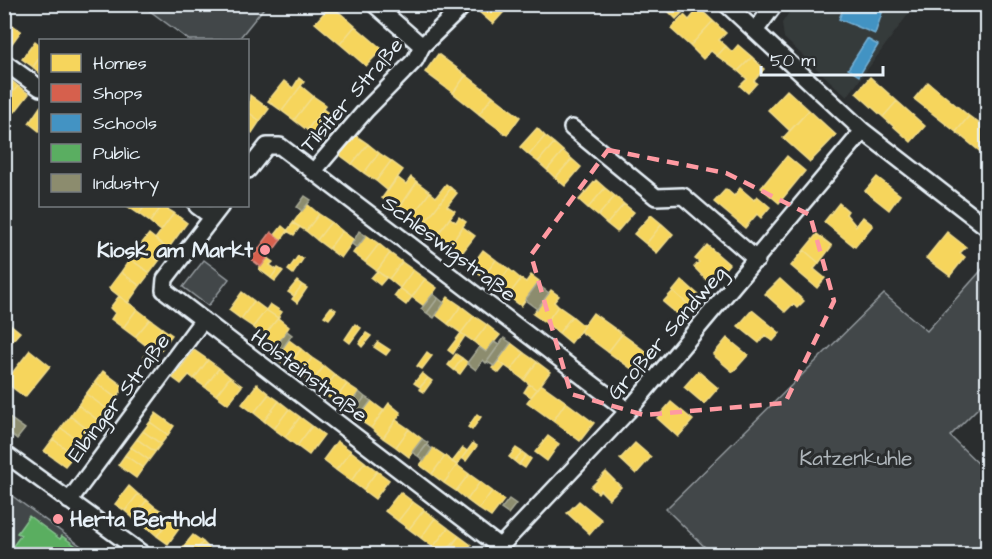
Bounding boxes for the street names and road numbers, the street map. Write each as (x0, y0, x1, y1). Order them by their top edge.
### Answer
street label: Tilsiter Straße (294, 31, 410, 159)
street label: Schleswigstraße (375, 189, 522, 311)
street label: Großer Sandweg (601, 260, 735, 408)
street label: Holsteinstraße (245, 322, 373, 430)
street label: Elbinger Straße (61, 328, 178, 469)

